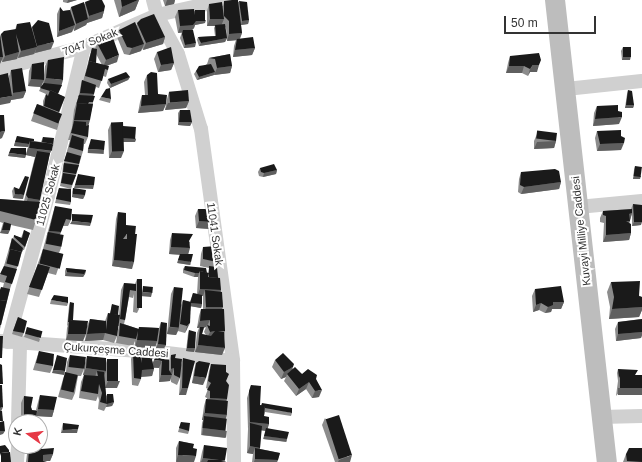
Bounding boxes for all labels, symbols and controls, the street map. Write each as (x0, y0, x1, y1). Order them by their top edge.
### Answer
scale bar (506, 8, 598, 34)
text: 50 m (511, 16, 538, 30)
street label: 7047 Sokak (61, 25, 119, 59)
street label: 11025 Sokak (33, 163, 63, 227)
street label: Kuvayi Milliye Caddesi (569, 176, 593, 286)
street label: 11041 Sokak (204, 202, 226, 266)
street label: Çukurçeşme Caddesi (63, 340, 169, 360)
north arrow (8, 414, 48, 454)
text: K (11, 426, 24, 437)

